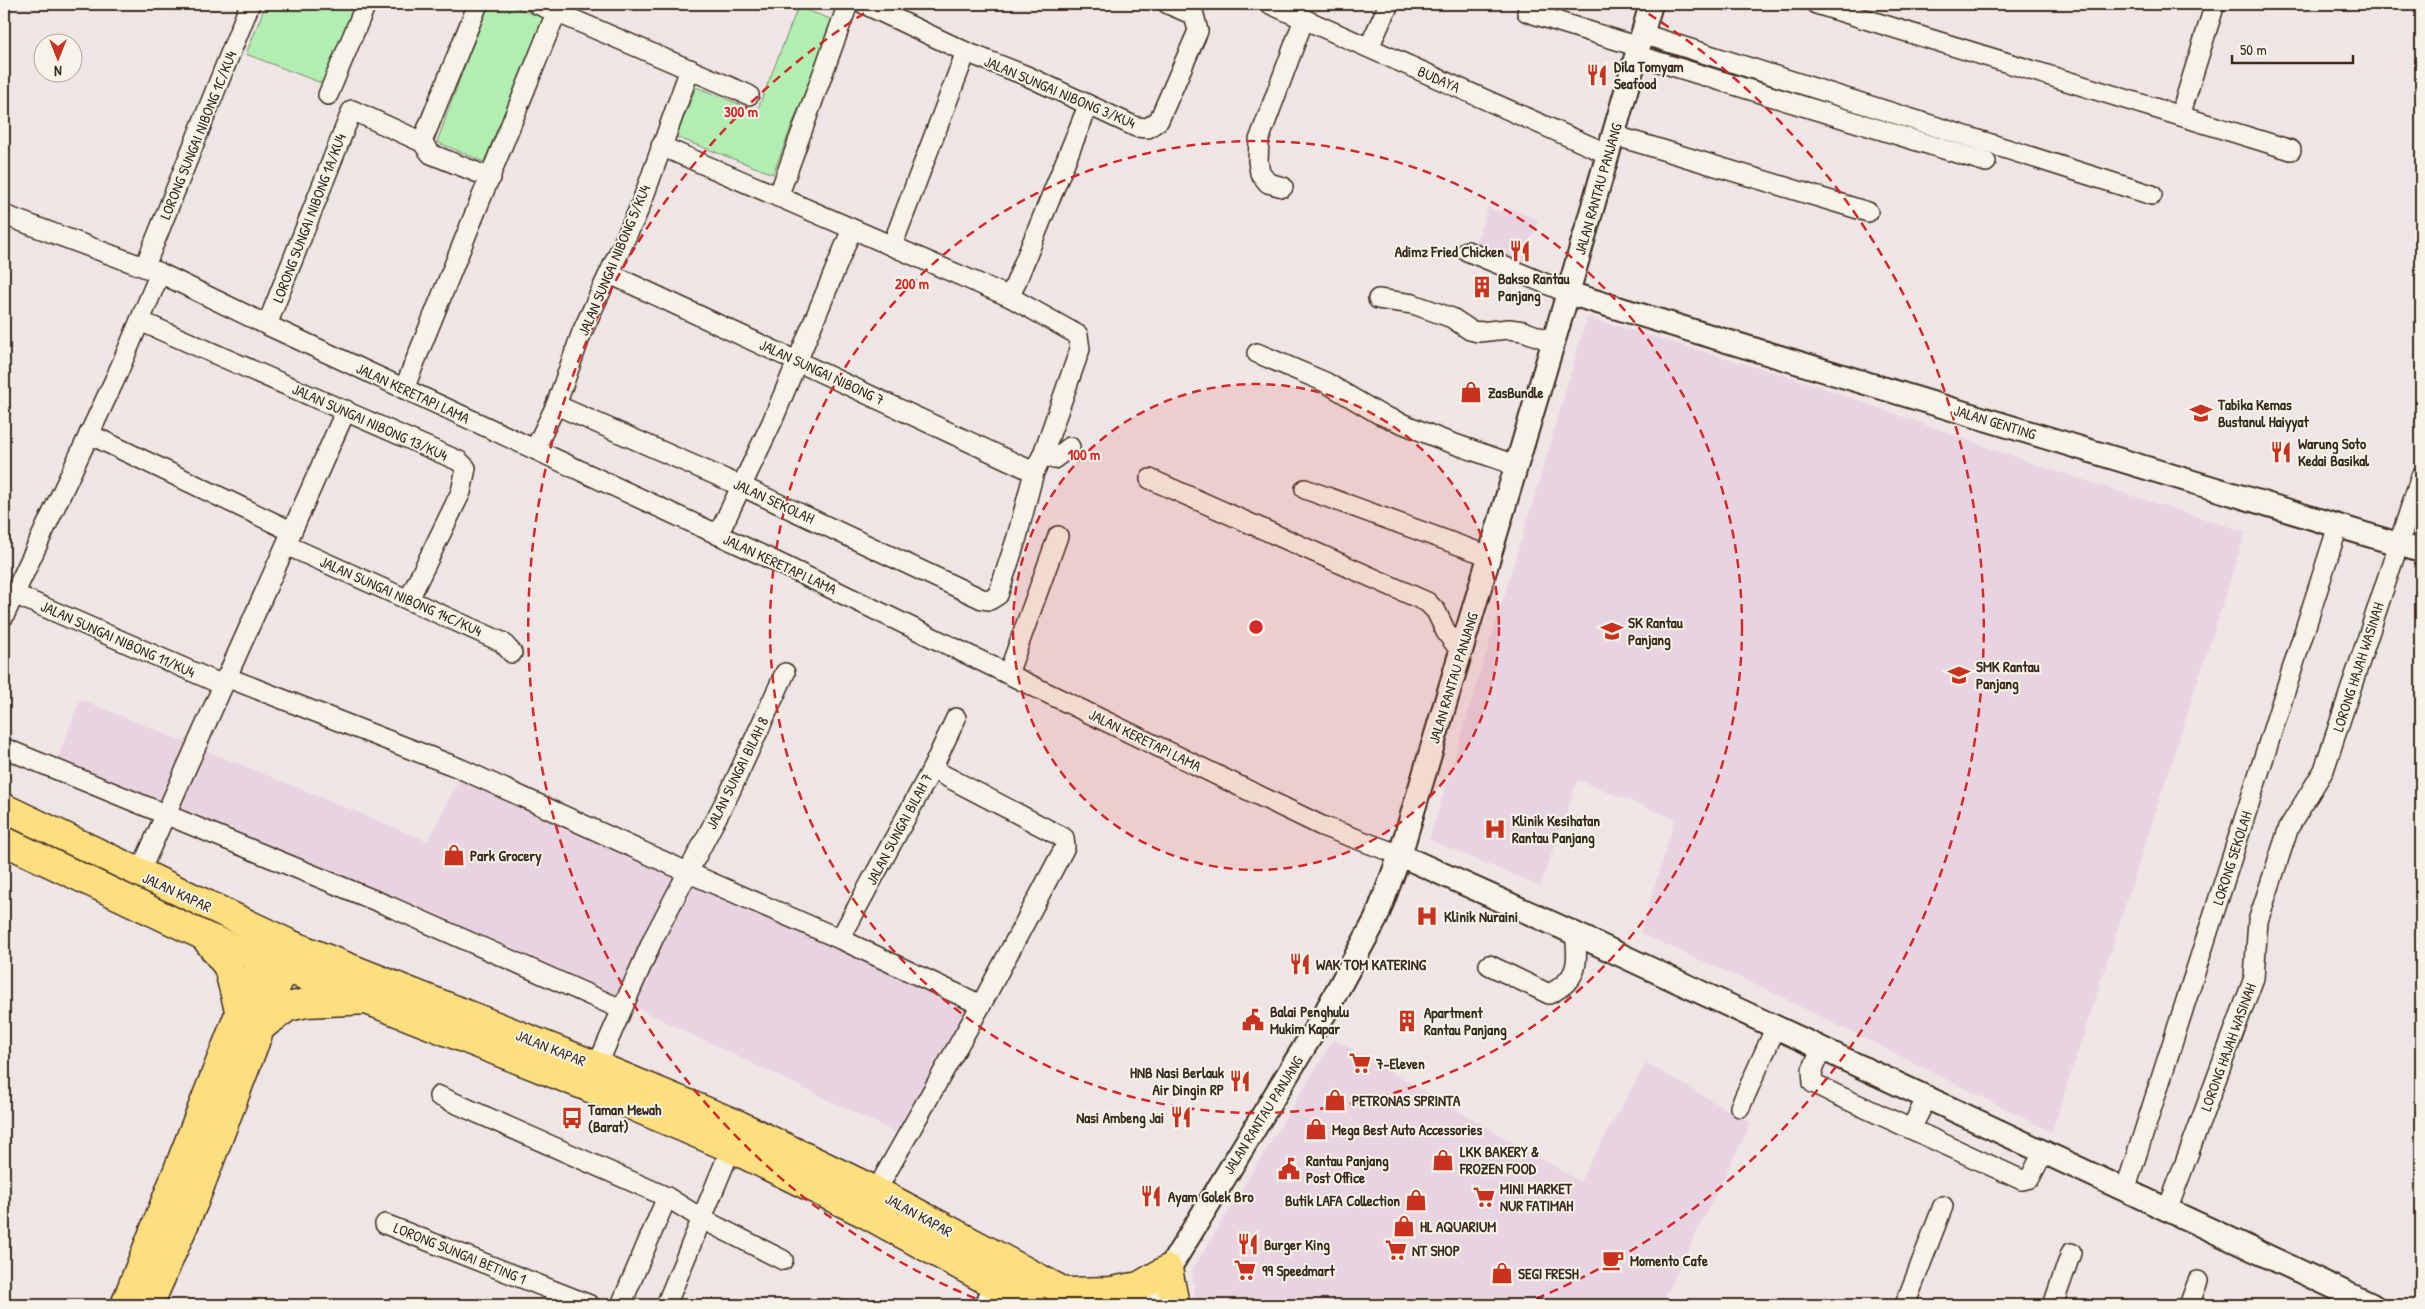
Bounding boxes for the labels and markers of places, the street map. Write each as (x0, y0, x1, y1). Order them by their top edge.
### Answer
place label: Dila Tomyam Seafood (1614, 56, 1684, 94)
restaurant icon: Dila Tomyam Seafood (1584, 62, 1610, 88)
restaurant icon: Adimz Fried Chicken (1507, 238, 1533, 264)
place label: Adimz Fried Chicken (1395, 241, 1504, 262)
place label: Bakso Rantau Panjang (1498, 268, 1570, 307)
building icon: Bakso Rantau Panjang (1469, 274, 1495, 300)
shop icon: ZasBundle (1458, 379, 1484, 405)
place label: ZasBundle (1488, 382, 1543, 403)
place label: Tabika Kemas Bustanul Haiyyat (2217, 394, 2309, 433)
school or university icon: Tabika Kemas Bustanul Haiyyat (2188, 400, 2214, 426)
place label: Warung Soto Kedai Basikal (2298, 433, 2370, 471)
restaurant icon: Warung Soto Kedai Basikal (2268, 439, 2294, 465)
place label: SK Rantau Panjang (1628, 612, 1684, 651)
centre of rings (1247, 618, 1265, 636)
school or university icon: SK Rantau Panjang (1599, 618, 1625, 644)
place label: SMK Rantau Panjang (1976, 656, 2041, 695)
school or university icon: SMK Rantau Panjang (1946, 662, 1972, 688)
place label: Klinik Kesihatan Rantau Panjang (1512, 810, 1600, 849)
hospital icon: Klinik Kesihatan Rantau Panjang (1482, 816, 1508, 842)
shop icon: Park Grocery (441, 842, 467, 868)
place label: Park Grocery (470, 845, 542, 867)
hospital icon: Klinik Nuraini (1414, 903, 1440, 929)
place label: Klinik Nuraini (1444, 906, 1518, 927)
restaurant icon: WAK TOM KATERING (1287, 951, 1313, 977)
place label: WAK TOM KATERING (1316, 954, 1427, 975)
place label: Balai Penghulu Mukim Kapar (1270, 1001, 1350, 1040)
place label: Apartment Rantau Panjang (1424, 1002, 1507, 1041)
public building icon: Balai Penghulu Mukim Kapar (1240, 1007, 1266, 1033)
building icon: Apartment Rantau Panjang (1394, 1008, 1420, 1034)
supermarket icon: 7-Eleven (1347, 1050, 1373, 1076)
place label: 7-Eleven (1375, 1053, 1425, 1074)
place label: HNB Nasi Berlauk Air Dingin RP (1130, 1062, 1225, 1101)
restaurant icon: HNB Nasi Berlauk Air Dingin RP (1227, 1068, 1253, 1094)
shop icon: PETRONAS SPRINTA (1322, 1087, 1348, 1113)
place label: PETRONAS SPRINTA (1352, 1090, 1461, 1111)
place label: Taman Mewah (Barat) (587, 1099, 662, 1137)
restaurant icon: Nasi Ambeng Jai (1168, 1104, 1194, 1130)
bus stop icon: Taman Mewah (Barat) (559, 1105, 585, 1131)
place label: Nasi Ambeng Jai (1076, 1107, 1164, 1129)
shop icon: Mega Best Auto Accessories (1303, 1116, 1329, 1142)
place label: Mega Best Auto Accessories (1332, 1119, 1482, 1141)
place label: LKK BAKERY & FROZEN FOOD (1459, 1141, 1539, 1179)
shop icon: LKK BAKERY & FROZEN FOOD (1430, 1147, 1456, 1173)
place label: Rantau Panjang Post Office (1306, 1150, 1389, 1188)
public building icon: Rantau Panjang Post Office (1276, 1156, 1302, 1182)
place label: MINI MARKET NUR FATIMAH (1500, 1178, 1573, 1216)
restaurant icon: Ayam Golek Bro (1138, 1183, 1164, 1209)
supermarket icon: MINI MARKET NUR FATIMAH (1471, 1184, 1497, 1210)
place label: Ayam Golek Bro (1168, 1186, 1254, 1208)
shop icon: Butik LAFA Collection (1403, 1187, 1429, 1213)
place label: Butik LAFA Collection (1285, 1190, 1400, 1211)
shop icon: HL AQUARIUM (1391, 1213, 1417, 1239)
place label: HL AQUARIUM (1420, 1216, 1496, 1237)
restaurant icon: Burger King (1235, 1231, 1261, 1257)
place label: Burger King (1264, 1234, 1330, 1256)
supermarket icon: NT SHOP (1383, 1237, 1409, 1263)
place label: NT SHOP (1412, 1240, 1460, 1261)
cafe icon: Momento Cafe (1600, 1247, 1626, 1273)
place label: Momento Cafe (1630, 1250, 1708, 1271)
supermarket icon: 99 Speedmart (1232, 1257, 1258, 1283)
place label: 99 Speedmart (1262, 1260, 1335, 1282)
shop icon: SEGI FRESH (1489, 1260, 1515, 1286)
place label: SEGI FRESH (1518, 1263, 1579, 1284)

